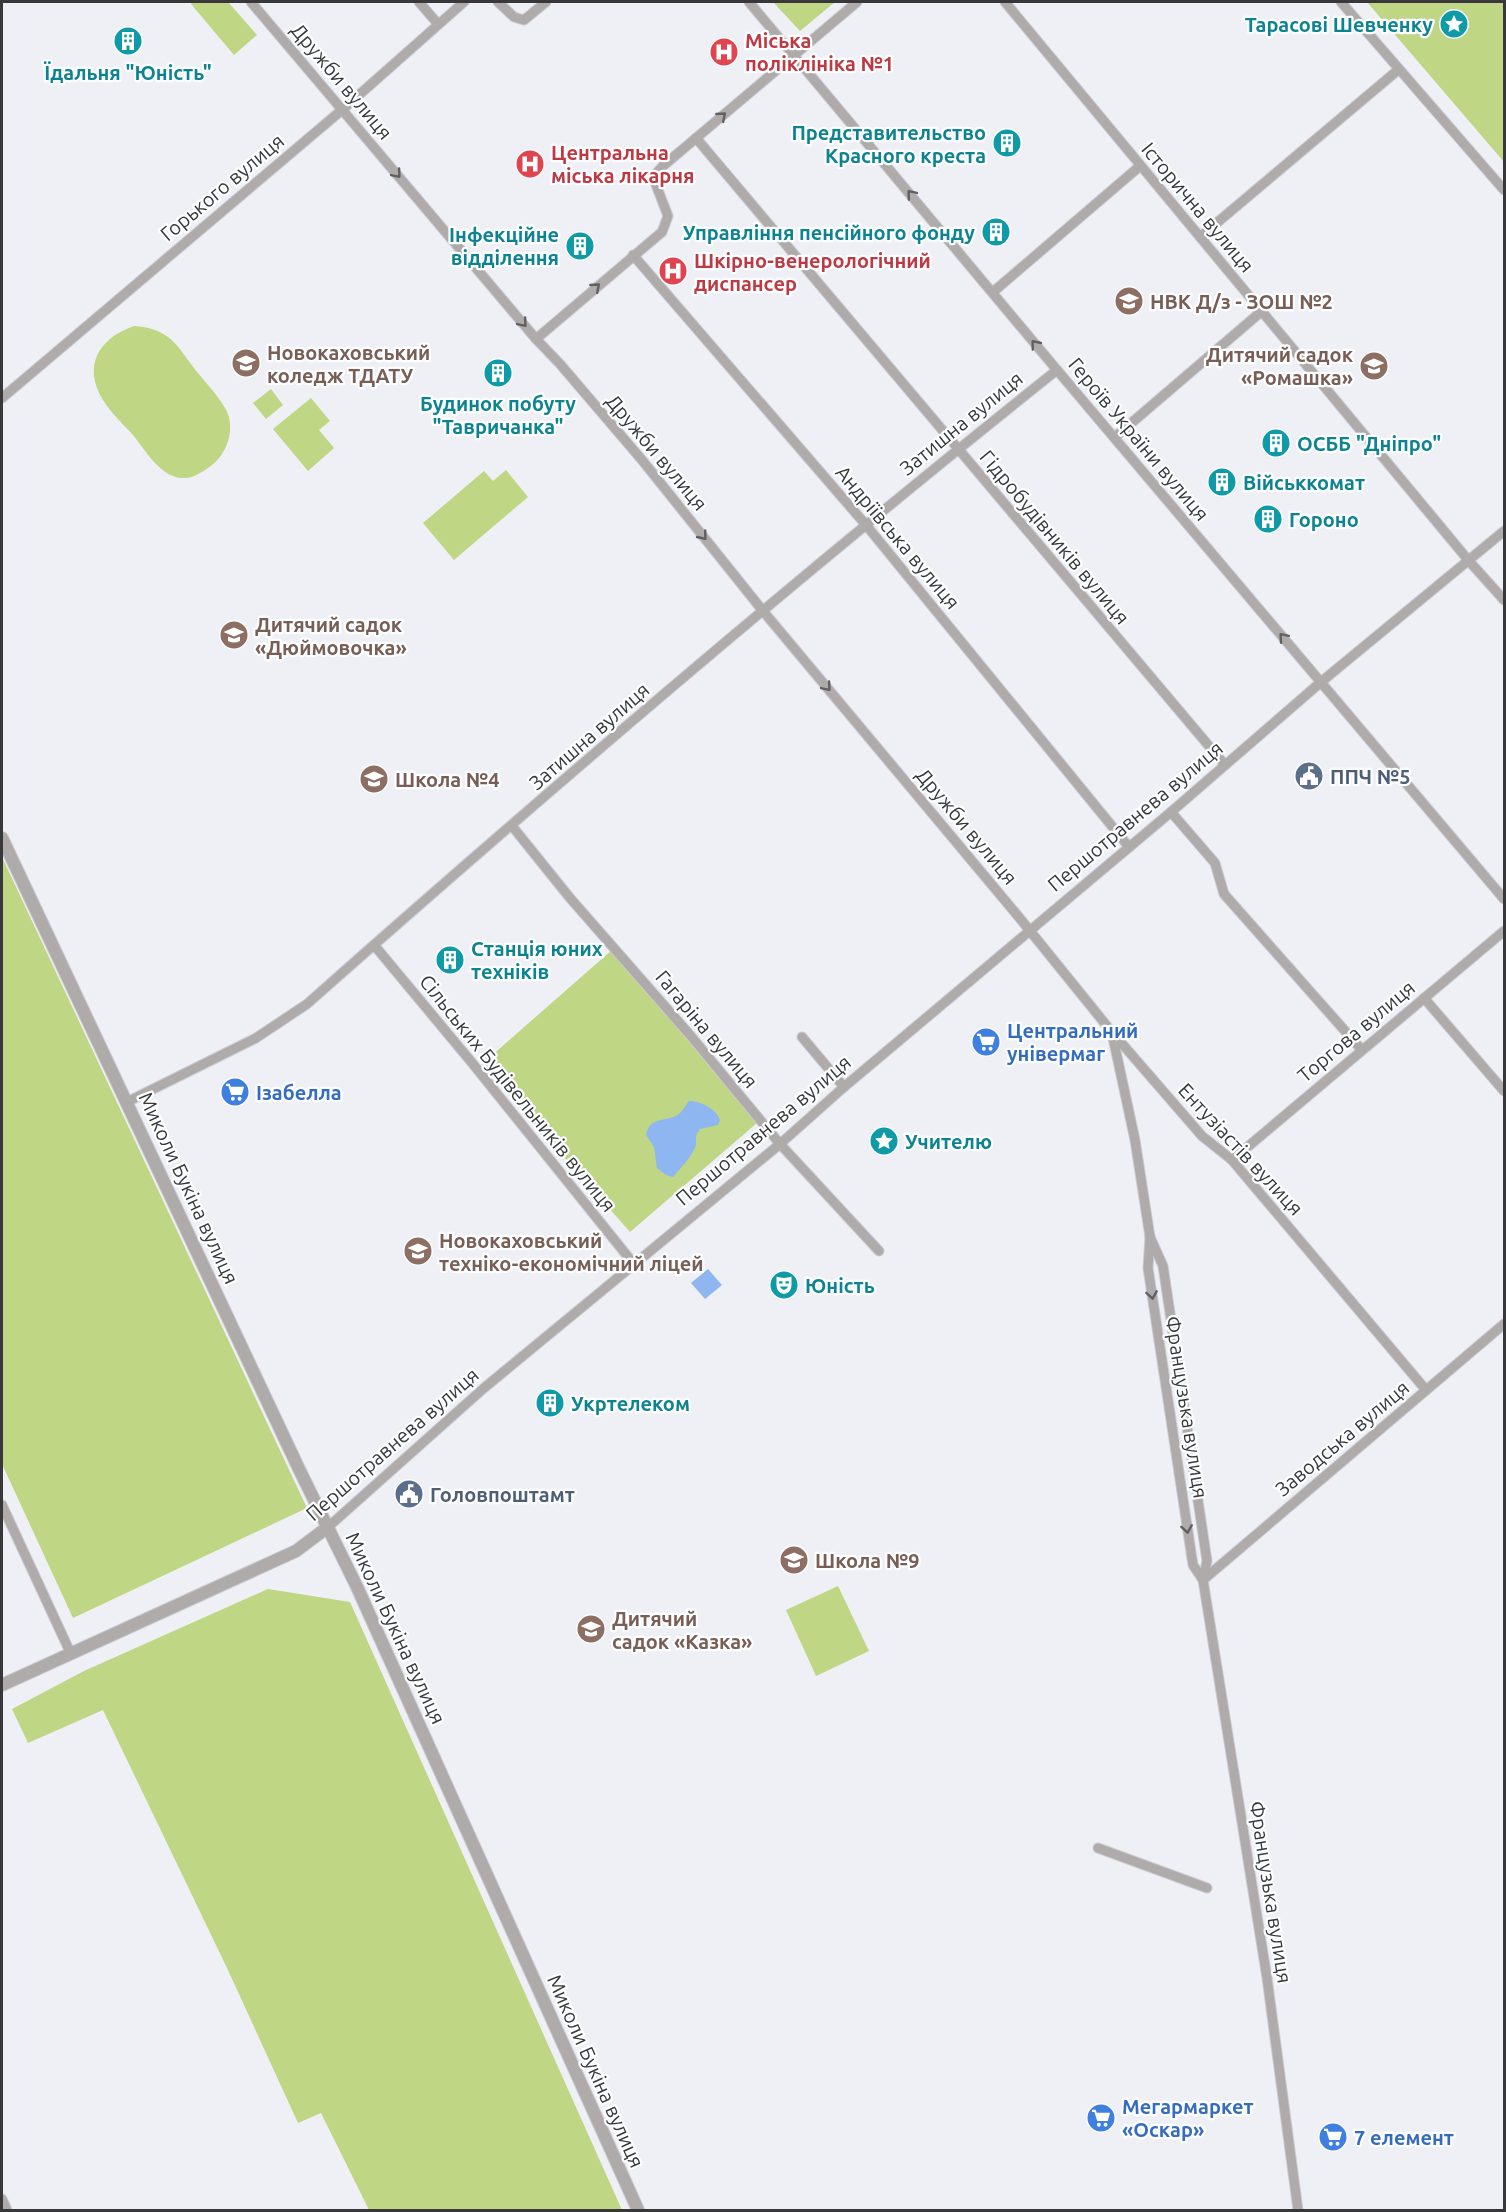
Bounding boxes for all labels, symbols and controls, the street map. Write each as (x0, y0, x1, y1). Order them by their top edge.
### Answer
place icon: Тарасові Шевченку (1438, 8, 1470, 40)
place label: Тарасові Шевченку (1245, 13, 1433, 36)
street label: Дружби вулиця (287, 18, 397, 144)
building icon: Їдальня "Юність" (112, 25, 144, 57)
place label: Міська поліклініка №1 (745, 29, 894, 75)
hospital icon: Міська поліклініка №1 (708, 36, 740, 68)
place label: Їдальня "Юність" (43, 61, 212, 84)
one-way arrow (715, 112, 726, 123)
place label: Представительство Красного креста (791, 121, 986, 167)
building icon: Представительство Красного креста (991, 127, 1023, 159)
street label: Горького вулиця (156, 129, 288, 245)
street label: Історична вулиця (1137, 138, 1259, 276)
place label: Центральна міська лікарня (551, 141, 695, 187)
hospital icon: Центральна міська лікарня (514, 148, 546, 180)
one-way arrow (390, 167, 401, 178)
one-way arrow (907, 190, 918, 201)
building icon: Управління пенсійного фонду (980, 216, 1012, 248)
place label: Управління пенсійного фонду (683, 221, 975, 244)
place label: Інфекційне відділення (449, 223, 559, 269)
building icon: Інфекційне відділення (564, 230, 596, 262)
place label: Шкірно-венерологічний диспансер (694, 249, 931, 295)
hospital icon: Шкірно-венерологічний диспансер (657, 255, 689, 287)
one-way arrow (589, 283, 600, 294)
school or university icon: НВК Д/з - ЗОШ №2 (1113, 285, 1145, 317)
place label: НВК Д/з - ЗОШ №2 (1150, 290, 1333, 313)
one-way arrow (516, 316, 527, 327)
one-way arrow (1032, 340, 1043, 351)
place label: Новокаховський коледж ТДАТУ (267, 341, 430, 387)
place label: Дитячий садок «Ромашка» (1206, 343, 1354, 389)
school or university icon: Новокаховський коледж ТДАТУ (230, 347, 262, 379)
school or university icon: Дитячий садок «Ромашка» (1358, 350, 1390, 382)
street label: Героїв України вулиця (1064, 353, 1214, 525)
building icon: Будинок побуту "Тавричанка" (482, 357, 514, 389)
street label: Затишна вулиця (895, 366, 1027, 480)
street label: Дружби вулиця (602, 389, 712, 515)
place label: Будинок побуту "Тавричанка" (420, 392, 576, 438)
building icon: ОСББ "Днiпро" (1260, 427, 1292, 459)
place label: ОСББ "Днiпро" (1297, 432, 1441, 455)
street label: Гідробудівників вулиця (975, 445, 1135, 629)
street label: Андріївська вулиця (831, 461, 965, 613)
building icon: Військкомат (1206, 466, 1238, 498)
place label: Військкомат (1243, 471, 1365, 494)
building icon: Гороно (1252, 503, 1284, 535)
place label: Гороно (1289, 508, 1359, 531)
one-way arrow (696, 529, 707, 540)
place label: Дитячий садок «Дюймовочка» (255, 613, 407, 659)
school or university icon: Дитячий садок «Дюймовочка» (218, 619, 250, 651)
one-way arrow (1279, 633, 1290, 644)
street label: Затишна вулиця (524, 678, 654, 794)
one-way arrow (820, 680, 831, 691)
street label: Першотравнева вулиця (1043, 736, 1227, 896)
public building icon: ППЧ №5 (1293, 760, 1325, 792)
school or university icon: Школа №4 (358, 763, 390, 795)
street label: Дружби вулиця (912, 763, 1022, 889)
place label: ППЧ №5 (1330, 765, 1410, 788)
place label: Школа №4 (395, 768, 499, 791)
place label: Станція юних техніків (471, 937, 603, 983)
building icon: Станція юних техніків (434, 944, 466, 976)
street label: Гагаріна вулиця (651, 966, 763, 1092)
street label: Сільських Будівельників вулиця (415, 970, 621, 1216)
street label: Торгова вулиця (1293, 975, 1419, 1087)
place label: Центральний універмаг (1007, 1019, 1138, 1065)
supermarket icon: Центральний універмаг (970, 1026, 1002, 1058)
street label: Першотравнева вулиця (671, 1050, 855, 1210)
supermarket icon: Ізабелла (219, 1076, 251, 1108)
street label: Ентузіастів вулиця (1174, 1078, 1308, 1220)
place label: Ізабелла (256, 1081, 342, 1104)
street label: Миколи Букіна вулиця (134, 1089, 244, 1287)
place icon: Учителю (868, 1125, 900, 1157)
place label: Учителю (905, 1130, 992, 1153)
place label: Новокаховський техніко-економічний ліцей (439, 1229, 704, 1275)
school or university icon: Новокаховський техніко-економічний ліцей (402, 1235, 434, 1267)
theatre icon: Юність (768, 1269, 800, 1301)
place label: Юність (805, 1274, 875, 1297)
one-way arrow (1145, 1291, 1157, 1300)
street label: Французька вулиця (1161, 1314, 1213, 1500)
street label: Першотравнева вулиця (301, 1363, 483, 1525)
street label: Заводська вулиця (1271, 1376, 1413, 1500)
building icon: Укртелеком (534, 1387, 566, 1419)
place label: Укртелеком (571, 1392, 690, 1415)
public building icon: Головпоштамт (393, 1478, 425, 1510)
place label: Головпоштамт (430, 1483, 575, 1506)
one-way arrow (1181, 1525, 1193, 1534)
street label: Миколи Букіна вулиця (341, 1529, 451, 1727)
school or university icon: Школа №9 (778, 1544, 810, 1576)
place label: Школа №9 (815, 1549, 919, 1572)
place label: Дитячий садок «Казка» (612, 1607, 752, 1653)
school or university icon: Дитячий садок «Казка» (575, 1613, 607, 1645)
street label: Французька вулиця (1245, 1799, 1297, 1985)
street label: Миколи Букіна вулиця (543, 1971, 649, 2171)
place label: Мегармаркет «Оскар» (1122, 2095, 1254, 2141)
supermarket icon: Мегармаркет «Оскар» (1085, 2102, 1117, 2134)
supermarket icon: 7 елемент (1317, 2121, 1349, 2153)
place label: 7 елемент (1354, 2126, 1454, 2149)

